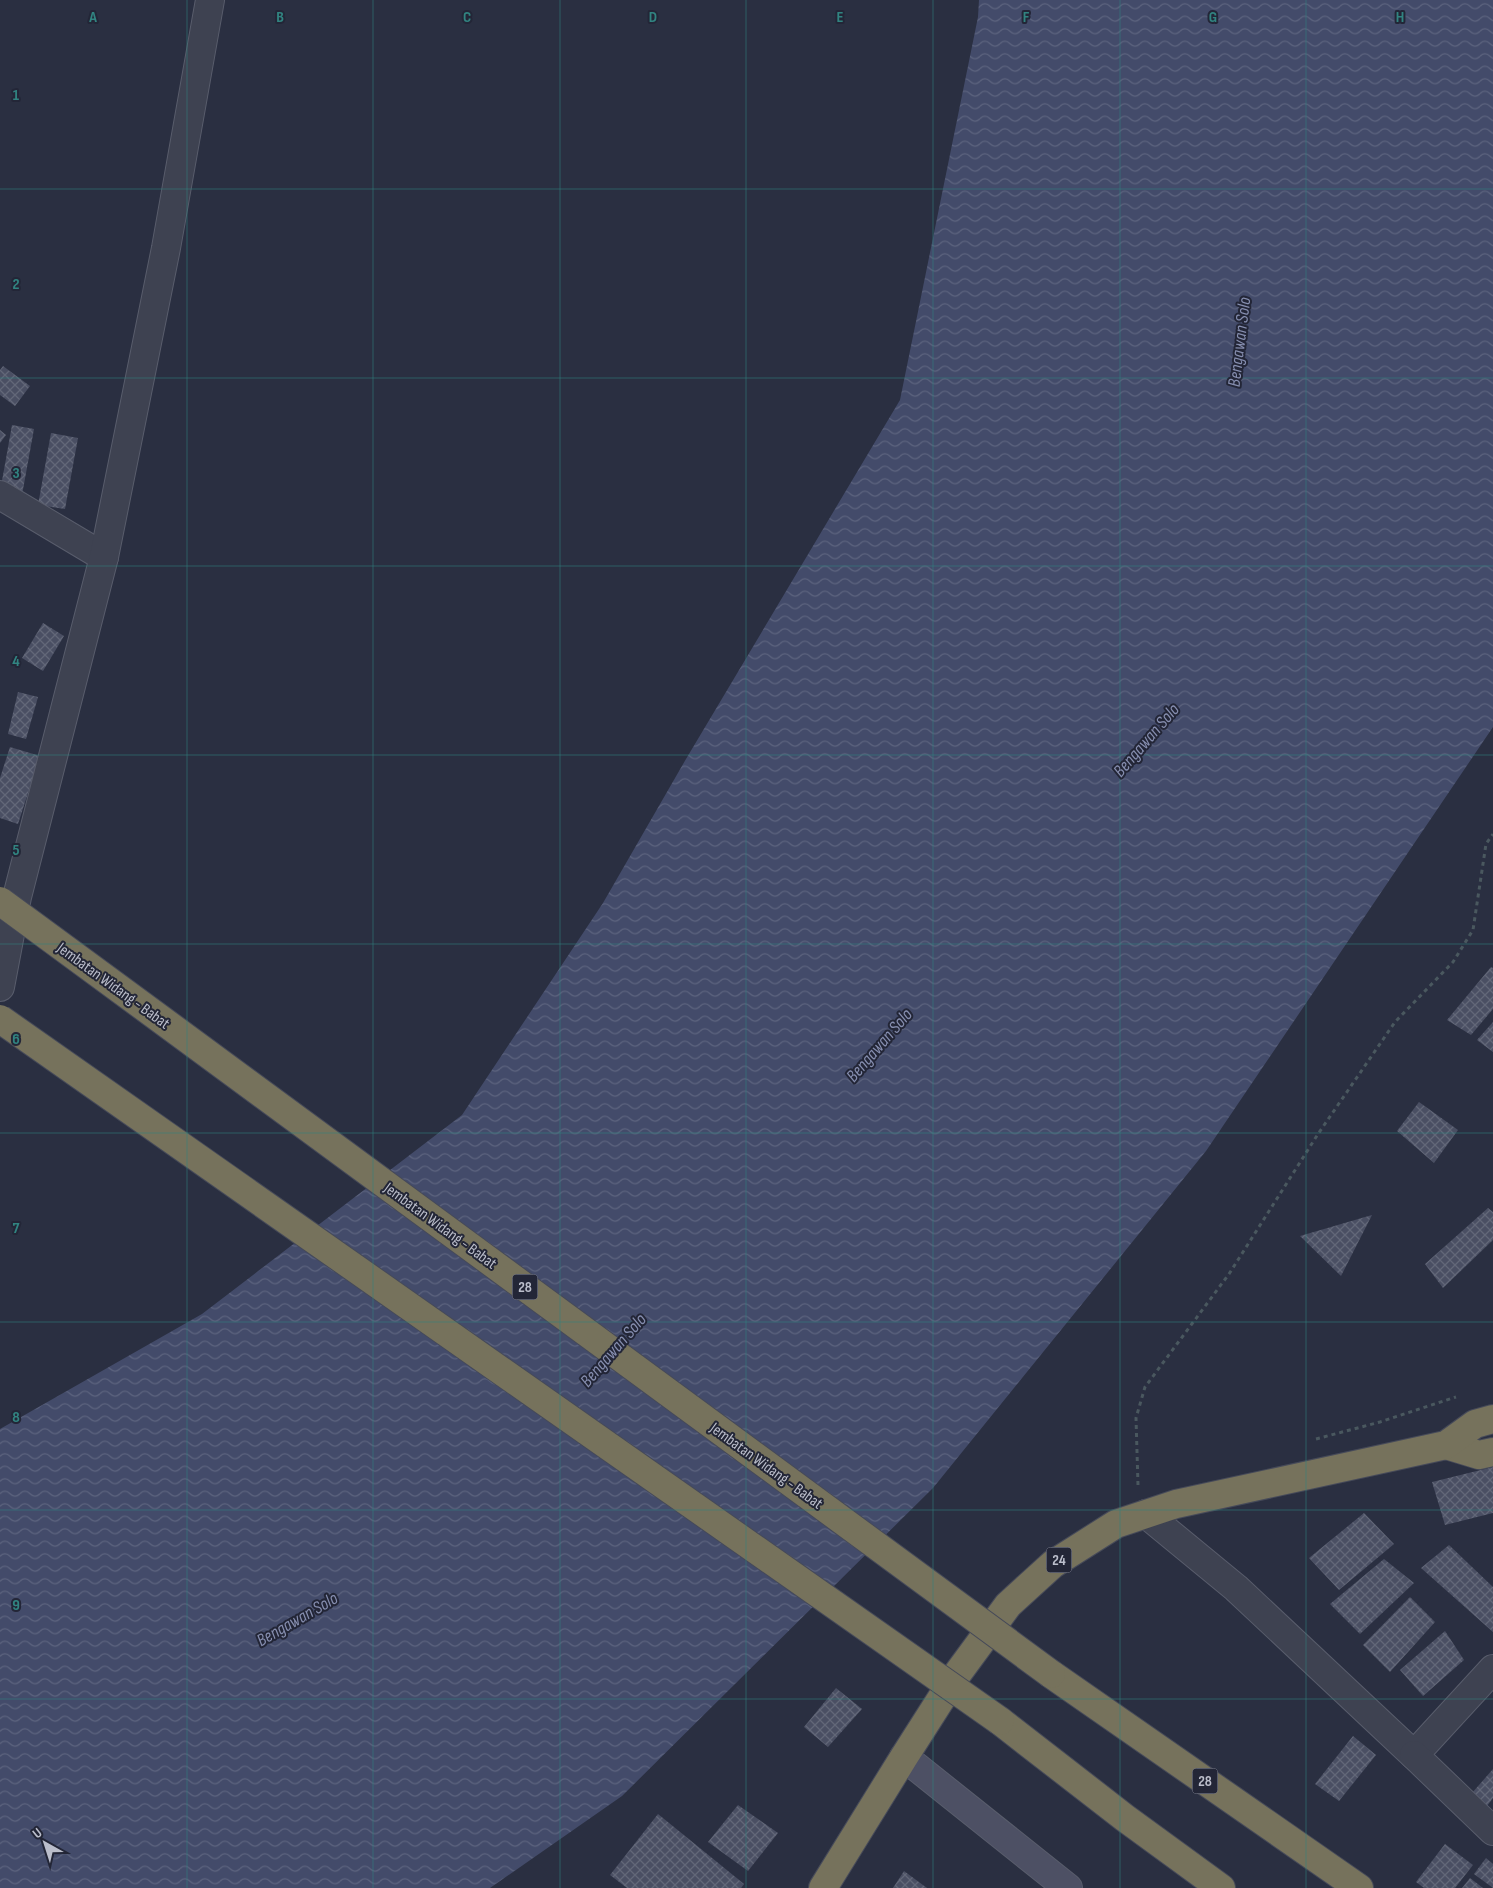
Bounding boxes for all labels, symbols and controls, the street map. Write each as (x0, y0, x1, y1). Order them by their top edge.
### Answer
text: A (88, 8, 97, 27)
text: B (276, 8, 284, 27)
text: C (463, 8, 471, 27)
text: D (649, 8, 657, 27)
text: E (837, 8, 844, 27)
text: F (1023, 8, 1030, 27)
text: G (1209, 8, 1217, 27)
text: H (1396, 8, 1404, 27)
text: 1 (13, 86, 20, 105)
text: 2 (12, 275, 20, 294)
water label: Bengawan Solo (1224, 295, 1255, 388)
text: 3 (12, 464, 20, 483)
text: 4 (12, 652, 20, 671)
water label: Bengawan Solo (1109, 699, 1184, 781)
text: 5 (12, 841, 20, 860)
street label: Jembatan Widang - Babat (52, 938, 173, 1034)
water label: Bengawan Solo (842, 1004, 917, 1086)
text: 6 (12, 1030, 20, 1049)
street label: Jembatan Widang - Babat (379, 1178, 500, 1274)
text: 7 (13, 1219, 20, 1238)
road number: 28 (512, 1274, 538, 1300)
water label: Bengawan Solo (576, 1309, 651, 1391)
text: 8 (12, 1408, 20, 1427)
street label: Jembatan Widang - Babat (705, 1418, 826, 1514)
road number: 24 (1046, 1548, 1072, 1572)
water label: Bengawan Solo (253, 1587, 342, 1651)
text: 9 (12, 1596, 20, 1615)
road number: 28 (1192, 1768, 1218, 1794)
north arrow (20, 1818, 70, 1868)
text: U (29, 1824, 45, 1842)

